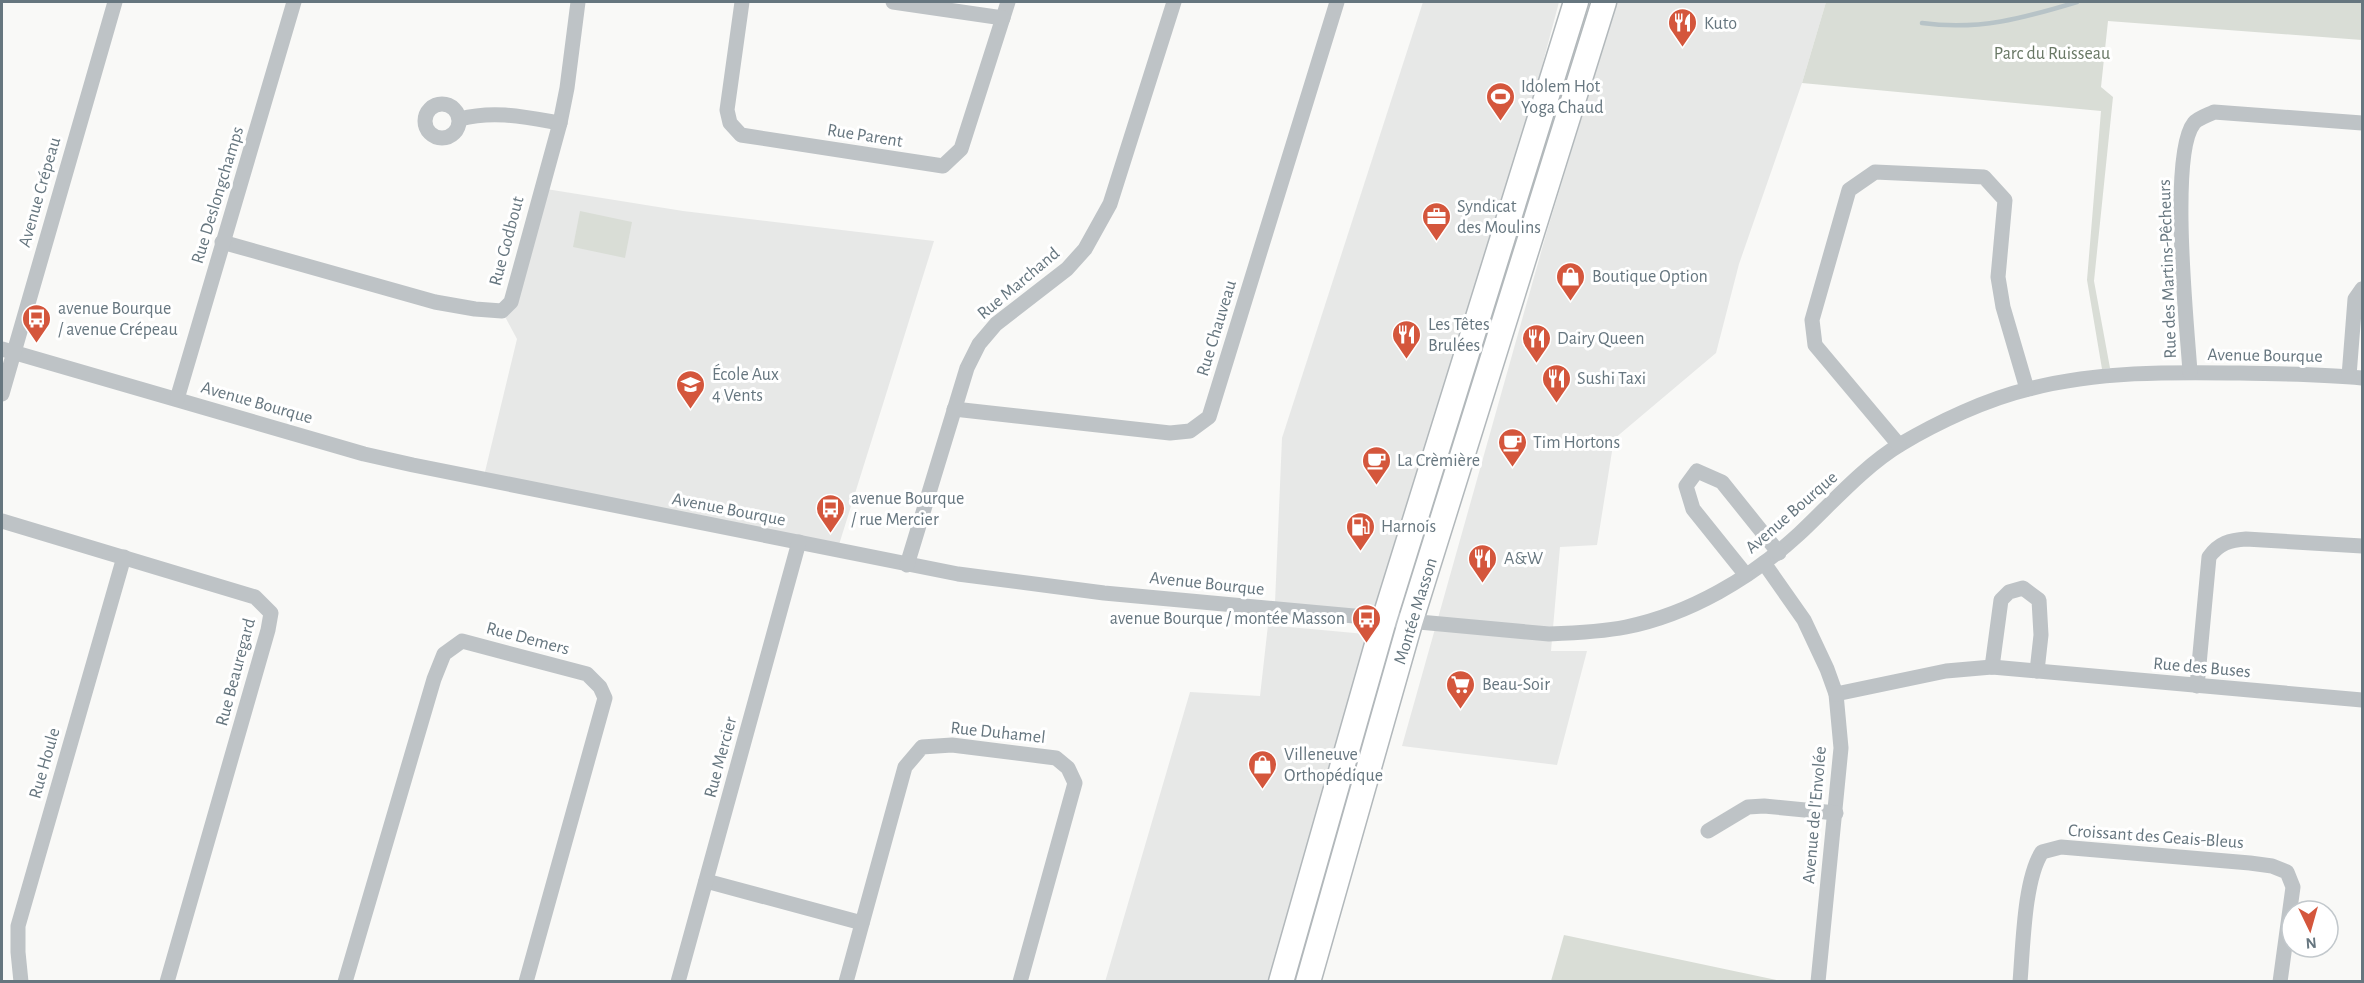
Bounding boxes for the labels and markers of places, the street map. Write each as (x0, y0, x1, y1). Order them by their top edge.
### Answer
restaurant icon: Kuto (1667, 7, 1699, 49)
place label: Kuto (1704, 15, 1737, 33)
place label: Idolem Hot Yoga Chaud (1521, 78, 1604, 117)
sports icon: Idolem Hot Yoga Chaud (1484, 80, 1516, 122)
place label: Syndicat des Moulins (1457, 198, 1541, 237)
office icon: Syndicat des Moulins (1420, 200, 1452, 242)
shop icon: Boutique Option (1555, 260, 1587, 302)
place label: Boutique Option (1592, 268, 1708, 286)
place label: avenue Bourque / avenue Crépeau (58, 300, 178, 339)
bus stop icon: avenue Bourque / avenue Crépeau (21, 302, 53, 344)
place label: Les Têtes Brulées (1428, 316, 1490, 355)
restaurant icon: Les Têtes Brulées (1391, 318, 1423, 360)
restaurant icon: Dairy Queen (1520, 322, 1552, 364)
place label: Dairy Queen (1557, 330, 1645, 348)
restaurant icon: Sushi Taxi (1540, 362, 1572, 404)
place label: École Aux 4 Vents (712, 363, 779, 405)
school or university icon: École Aux 4 Vents (675, 368, 707, 410)
place label: Sushi Taxi (1577, 370, 1646, 388)
cafe icon: Tim Hortons (1496, 426, 1528, 468)
place label: Tim Hortons (1533, 434, 1620, 452)
cafe icon: La Crèmière (1360, 444, 1392, 486)
place label: La Crèmière (1397, 452, 1480, 470)
place label: avenue Bourque / rue Mercier (851, 490, 964, 529)
bus stop icon: avenue Bourque / rue Mercier (814, 492, 846, 534)
fuel station icon: Harnois (1344, 510, 1376, 552)
place label: Harnois (1381, 518, 1436, 536)
restaurant icon: A&W (1467, 542, 1499, 584)
place label: A&W (1504, 550, 1543, 568)
bus stop icon: avenue Bourque / montée Masson (1350, 602, 1382, 644)
place label: avenue Bourque / montée Masson (1110, 610, 1345, 628)
supermarket icon: Beau-Soir (1445, 668, 1477, 710)
place label: Beau-Soir (1482, 676, 1550, 694)
place label: Villeneuve Orthopédique (1284, 746, 1383, 785)
shop icon: Villeneuve Orthopédique (1247, 748, 1279, 790)

